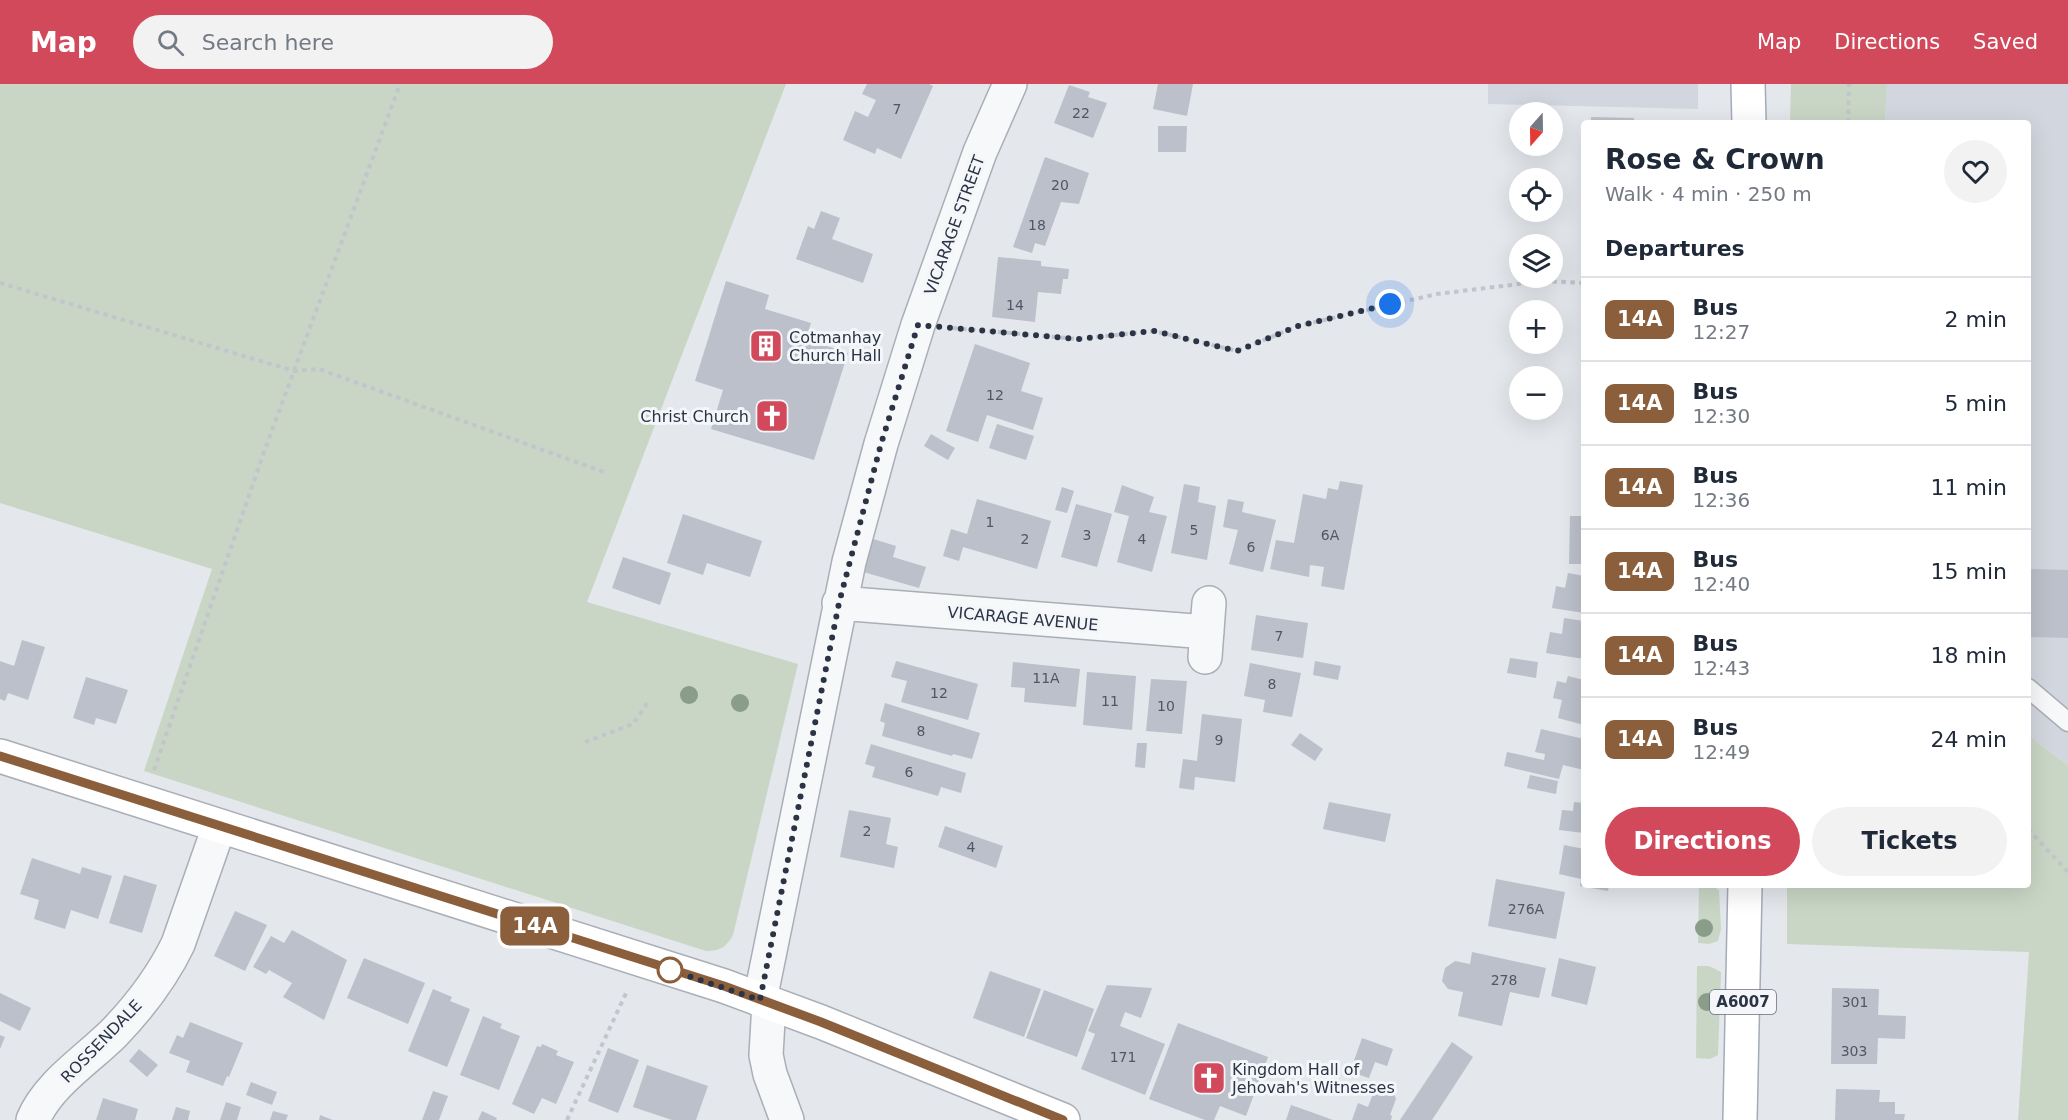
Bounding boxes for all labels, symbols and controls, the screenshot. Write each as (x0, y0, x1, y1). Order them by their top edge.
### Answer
search box (133, 15, 553, 69)
text: Map (30, 26, 97, 59)
icon: search (154, 26, 187, 59)
text: Search here (202, 30, 334, 55)
text: Map (1757, 30, 1801, 54)
text: Directions (1834, 30, 1940, 54)
text: Saved (1973, 30, 2038, 54)
house number: 7 (893, 101, 901, 117)
north arrow (1509, 102, 1563, 156)
map controls (1509, 102, 1563, 420)
house number: 22 (1072, 105, 1090, 121)
button: heart (1944, 140, 2007, 203)
text: Rose & Crown (1605, 143, 1825, 176)
street label: VICARAGE STREET (920, 152, 989, 298)
button: locate (1509, 168, 1563, 222)
house number: 20 (1051, 177, 1069, 193)
text: Walk · 4 min · 250 m (1605, 182, 1812, 206)
house number: 18 (1028, 217, 1046, 233)
button: layers (1509, 234, 1563, 288)
text: Departures (1605, 236, 1745, 261)
your location (1375, 289, 1405, 319)
text: Bus (1692, 295, 1738, 320)
house number: 14 (1006, 297, 1024, 313)
button: + (1509, 300, 1563, 354)
text: 14A (1617, 307, 1662, 331)
text: 2 min (1945, 307, 2007, 332)
text: 12:27 (1692, 320, 1750, 344)
building icon: Cotmanhay Church Hall (748, 328, 784, 364)
place label: Cotmanhay Church Hall (789, 328, 881, 365)
button: − (1509, 366, 1563, 420)
text: Bus (1692, 379, 1738, 404)
house number: 12 (986, 387, 1004, 403)
text: 14A (1617, 391, 1662, 415)
text: 5 min (1945, 391, 2007, 416)
church icon: Christ Church (754, 398, 790, 434)
text: 12:30 (1692, 404, 1750, 428)
place label: Christ Church (640, 407, 749, 426)
text: Bus (1692, 463, 1738, 488)
text: 14A (1617, 475, 1662, 499)
text: 11 min (1931, 475, 2007, 500)
text: 12:36 (1692, 488, 1750, 512)
house number: 1 (986, 514, 994, 530)
house number: 5 (1190, 522, 1198, 538)
house number: 3 (1083, 527, 1091, 543)
house number: 6A (1321, 527, 1340, 543)
house number: 2 (1021, 531, 1029, 547)
house number: 4 (1138, 531, 1147, 547)
house number: 6 (1247, 539, 1256, 555)
text: Bus (1692, 547, 1738, 572)
text: 14A (1617, 559, 1662, 583)
text: 15 min (1931, 559, 2007, 584)
text: 12:40 (1692, 572, 1750, 596)
street label: VICARAGE AVENUE (947, 602, 1099, 635)
house number: 7 (1275, 628, 1283, 644)
text: Bus (1692, 631, 1738, 656)
text: 14A (1617, 643, 1662, 667)
text: 18 min (1931, 643, 2007, 668)
text: 12:43 (1692, 656, 1750, 680)
house number: 11A (1032, 670, 1060, 686)
house number: 8 (1268, 676, 1276, 692)
house number: 12 (930, 685, 948, 701)
house number: 11 (1101, 693, 1119, 709)
house number: 10 (1157, 698, 1175, 714)
text: Bus (1692, 715, 1738, 740)
house number: 8 (917, 723, 925, 739)
text: 14A (1617, 727, 1662, 751)
text: 24 min (1931, 727, 2007, 752)
house number: 9 (1215, 732, 1223, 748)
text: 12:49 (1692, 740, 1750, 764)
house number: 6 (905, 764, 914, 780)
button: Directions (1605, 807, 1800, 876)
button: Tickets (1812, 807, 2007, 876)
house number: 2 (863, 823, 871, 839)
house number: 4 (967, 839, 976, 855)
house number: 276A (1508, 901, 1545, 917)
line badge: 14A (500, 906, 570, 946)
text: 14A (512, 914, 558, 938)
unlabelled marker (657, 957, 683, 983)
house number: 278 (1491, 972, 1517, 988)
road number: A6007 (1710, 990, 1776, 1014)
house number: 301 (1842, 994, 1868, 1010)
street label: ROSSENDALE (57, 996, 146, 1087)
house number: 303 (1841, 1043, 1867, 1059)
house number: 171 (1110, 1049, 1136, 1065)
church icon: Kingdom Hall of Jehovah's Witnesses (1191, 1060, 1227, 1096)
place label: Kingdom Hall of Jehovah's Witnesses (1231, 1060, 1395, 1097)

